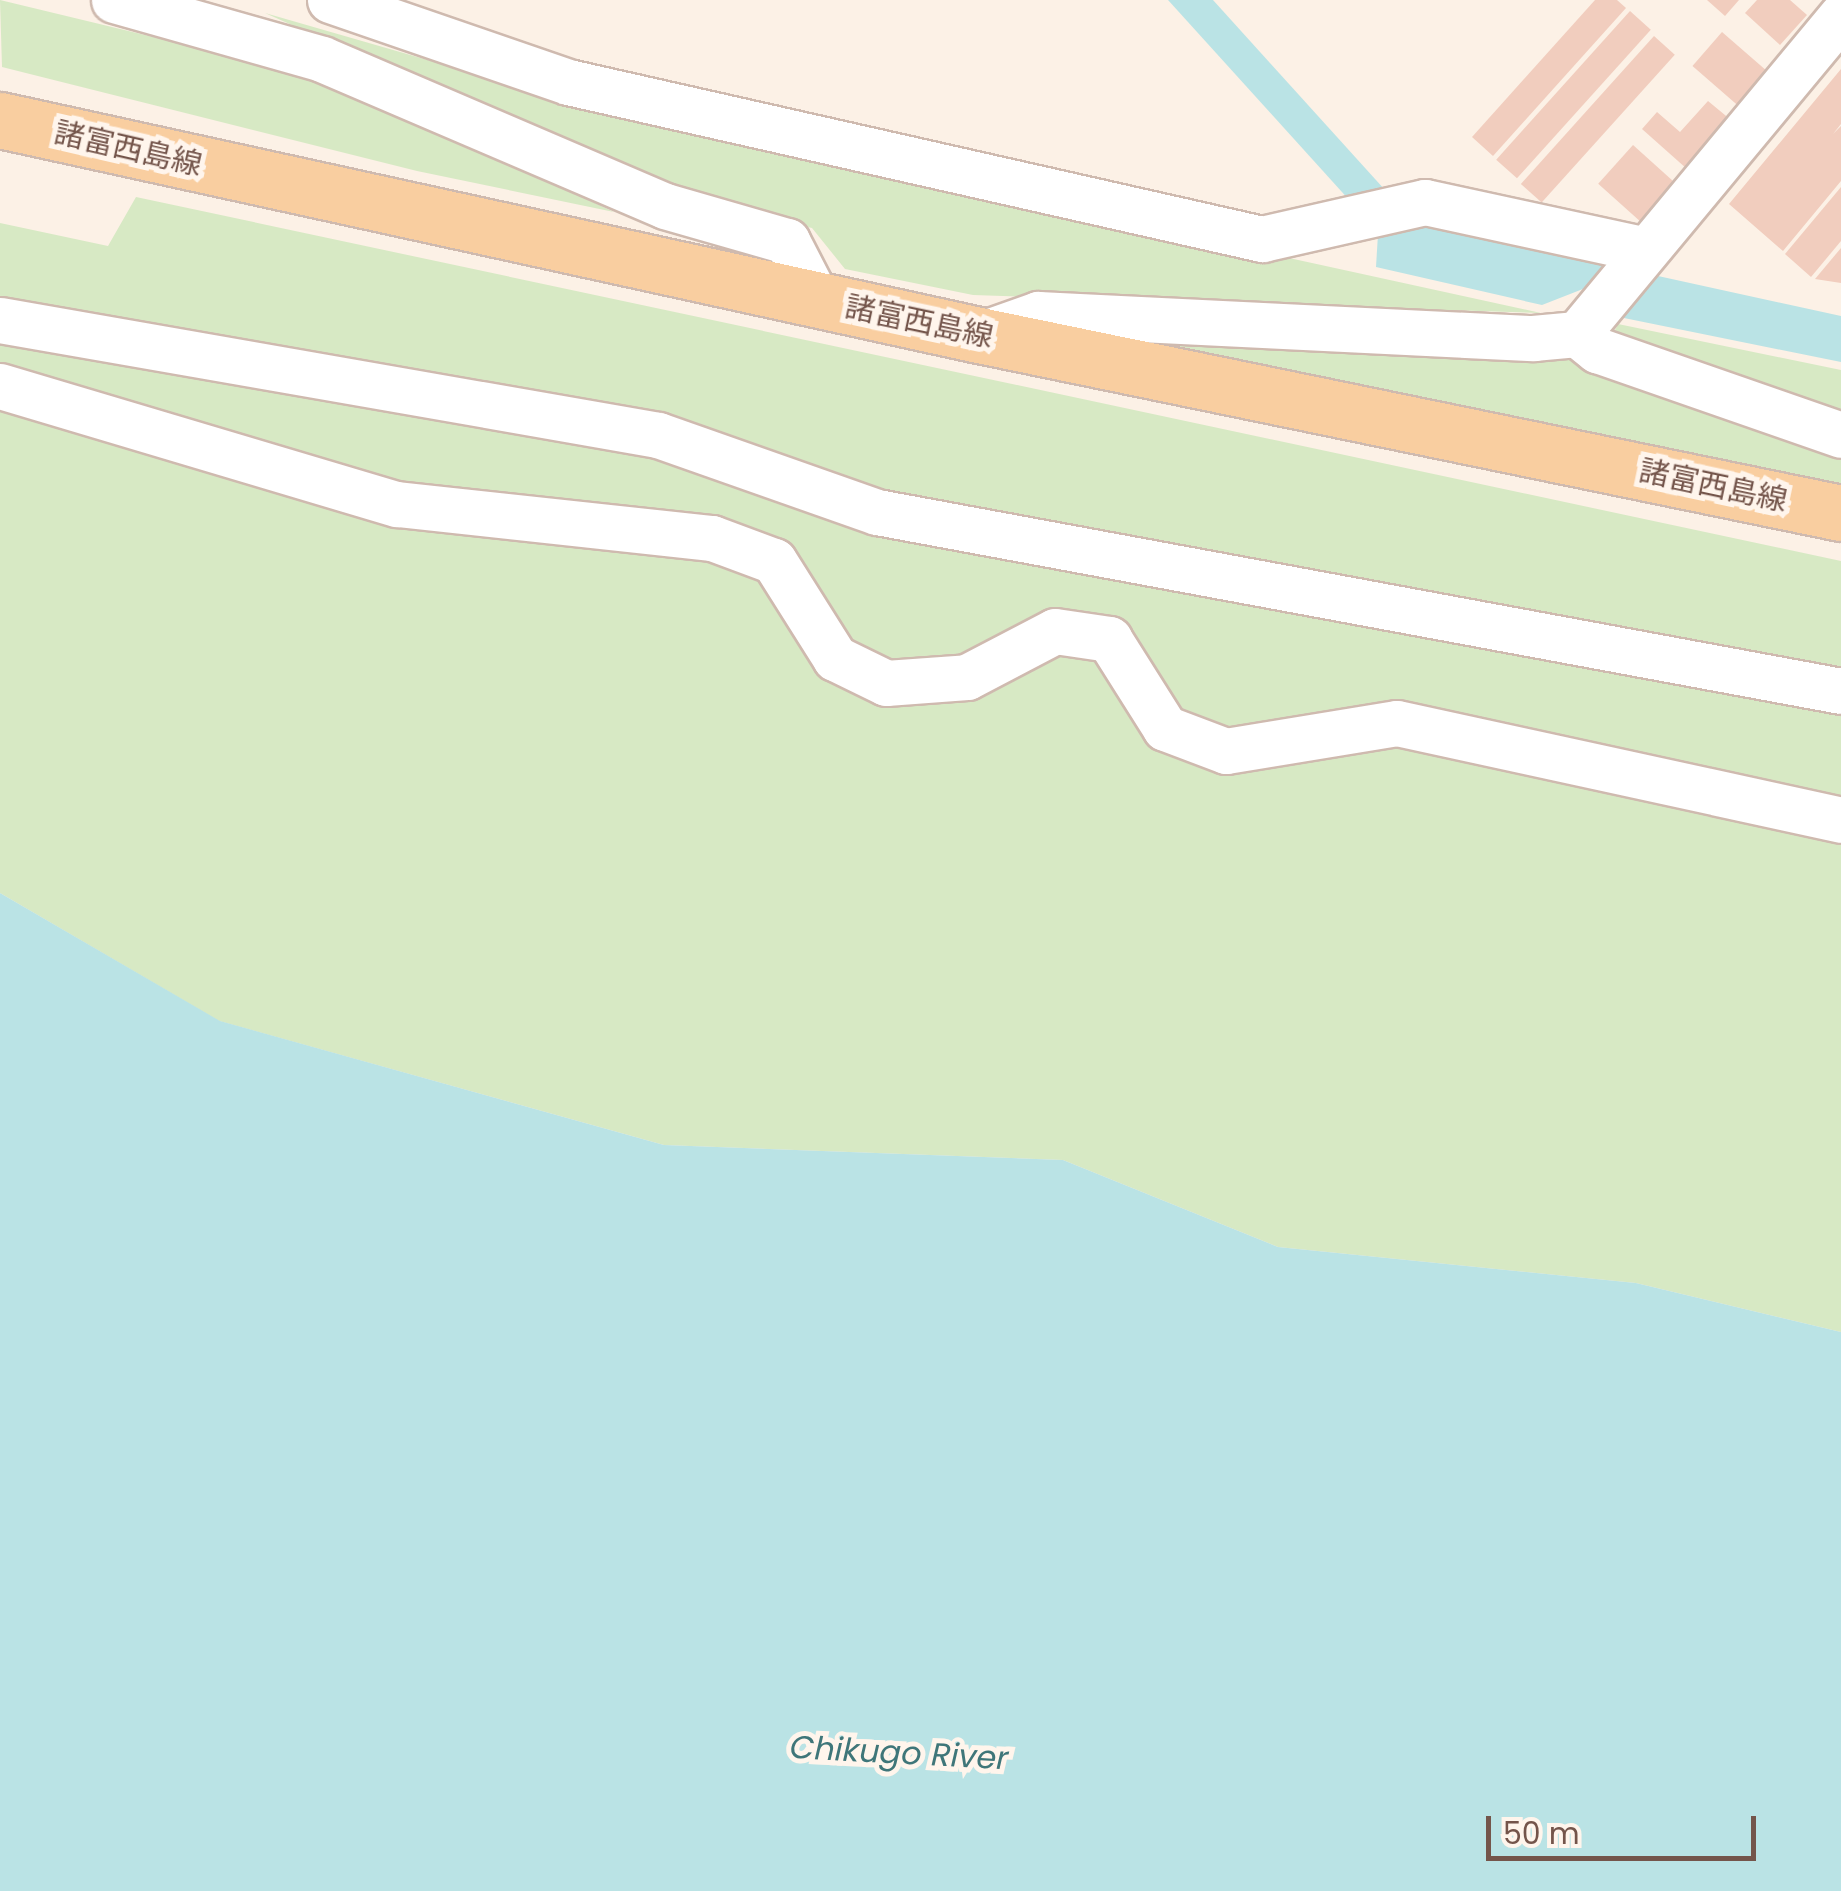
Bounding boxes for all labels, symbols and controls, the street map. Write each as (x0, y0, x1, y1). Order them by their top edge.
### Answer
street label: 諸富西島線 (51, 115, 205, 183)
street label: 諸富西島線 (842, 289, 996, 355)
street label: 諸富西島線 (1636, 453, 1790, 519)
water label: Chikugo River (789, 1728, 1009, 1778)
scale bar (1491, 1796, 1761, 1858)
text: 50 m (1503, 1812, 1580, 1855)

